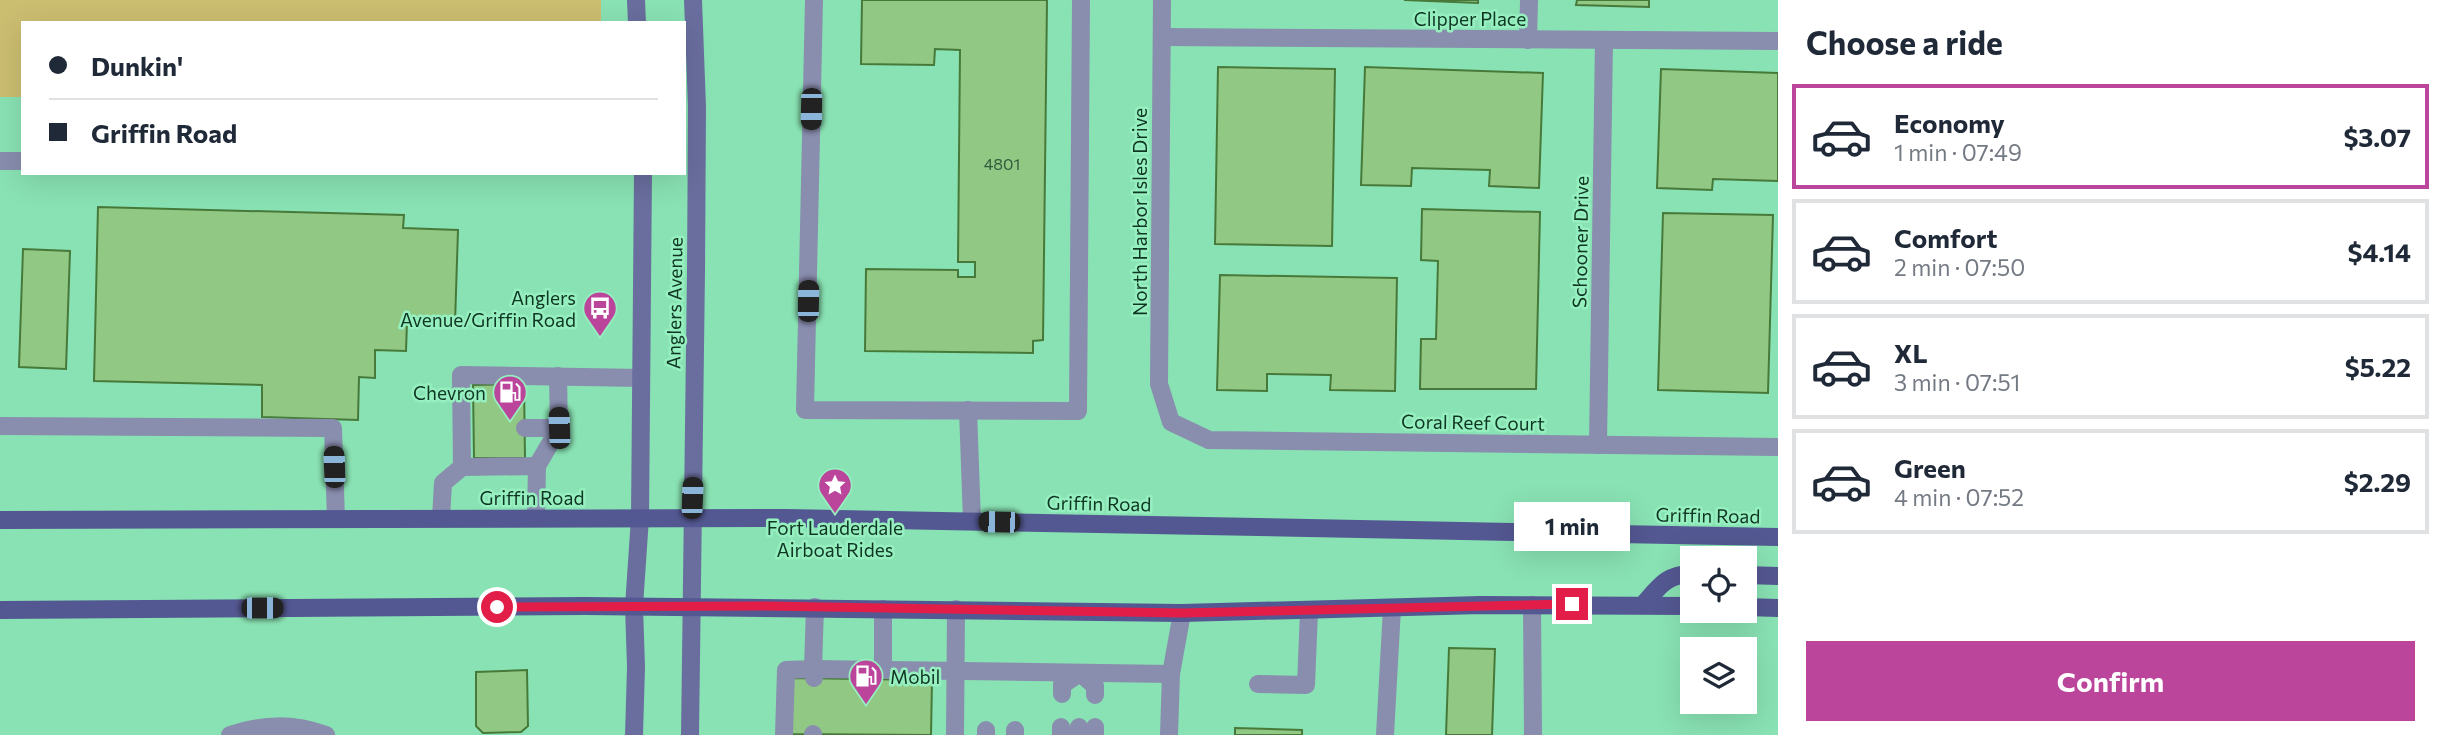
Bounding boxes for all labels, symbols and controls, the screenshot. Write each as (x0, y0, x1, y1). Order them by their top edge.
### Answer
street label: Clipper Place (1414, 7, 1526, 30)
text: Choose a ride (1806, 22, 2003, 62)
text: Dunkin' (91, 50, 183, 81)
car (801, 88, 822, 130)
icon: car (1810, 105, 1873, 168)
text: Economy (1894, 107, 2005, 138)
street label: North Harbor Isles Drive (1128, 108, 1151, 316)
text: Griffin Road (91, 117, 237, 148)
text: $3.07 (2343, 121, 2411, 152)
text: 1 min · 07:49 (1894, 138, 2022, 166)
house number: 4801 (984, 154, 1020, 173)
street label: Schooner Drive (1567, 176, 1593, 308)
icon: car (1810, 220, 1873, 283)
text: Comfort (1894, 222, 1997, 253)
text: $4.14 (2348, 236, 2411, 267)
street label: Anglers Avenue (661, 237, 687, 369)
text: 2 min · 07:50 (1894, 253, 2025, 281)
car (798, 280, 819, 322)
place label: Anglers Avenue/Griffin Road (400, 286, 576, 331)
bus stop icon: Anglers Avenue/Griffin Road (581, 289, 619, 338)
icon: car (1810, 335, 1873, 398)
text: XL (1894, 337, 1928, 368)
text: $5.22 (2345, 351, 2411, 382)
text: 3 min · 07:51 (1894, 368, 2020, 396)
fuel station icon: Chevron (491, 373, 529, 422)
place label: Chevron (413, 381, 486, 404)
car (548, 407, 571, 449)
street label: Coral Reef Court (1401, 409, 1545, 435)
car (323, 446, 346, 488)
icon: car (1810, 450, 1873, 513)
text: Green (1894, 452, 1966, 483)
place icon: Fort Lauderdale Airboat Rides (816, 466, 854, 515)
text: $2.29 (2344, 466, 2411, 497)
car (681, 477, 704, 519)
text: 4 min · 07:52 (1894, 483, 2024, 511)
street label: Griffin Road (480, 486, 584, 509)
street label: Griffin Road (1046, 491, 1152, 515)
callout: 1 min (1514, 503, 1630, 552)
street label: Griffin Road (1655, 503, 1761, 527)
car (978, 511, 1021, 533)
text: 1 min (1545, 512, 1599, 540)
place label: Fort Lauderdale Airboat Rides (767, 516, 903, 561)
map controls (1680, 546, 1757, 714)
button: locate (1680, 546, 1757, 623)
route end (1556, 588, 1588, 620)
route start (481, 591, 513, 623)
car (242, 598, 284, 619)
button: layers (1680, 637, 1757, 714)
button: Confirm (1806, 641, 2415, 721)
fuel station icon: Mobil (847, 657, 885, 706)
place label: Mobil (890, 665, 940, 688)

